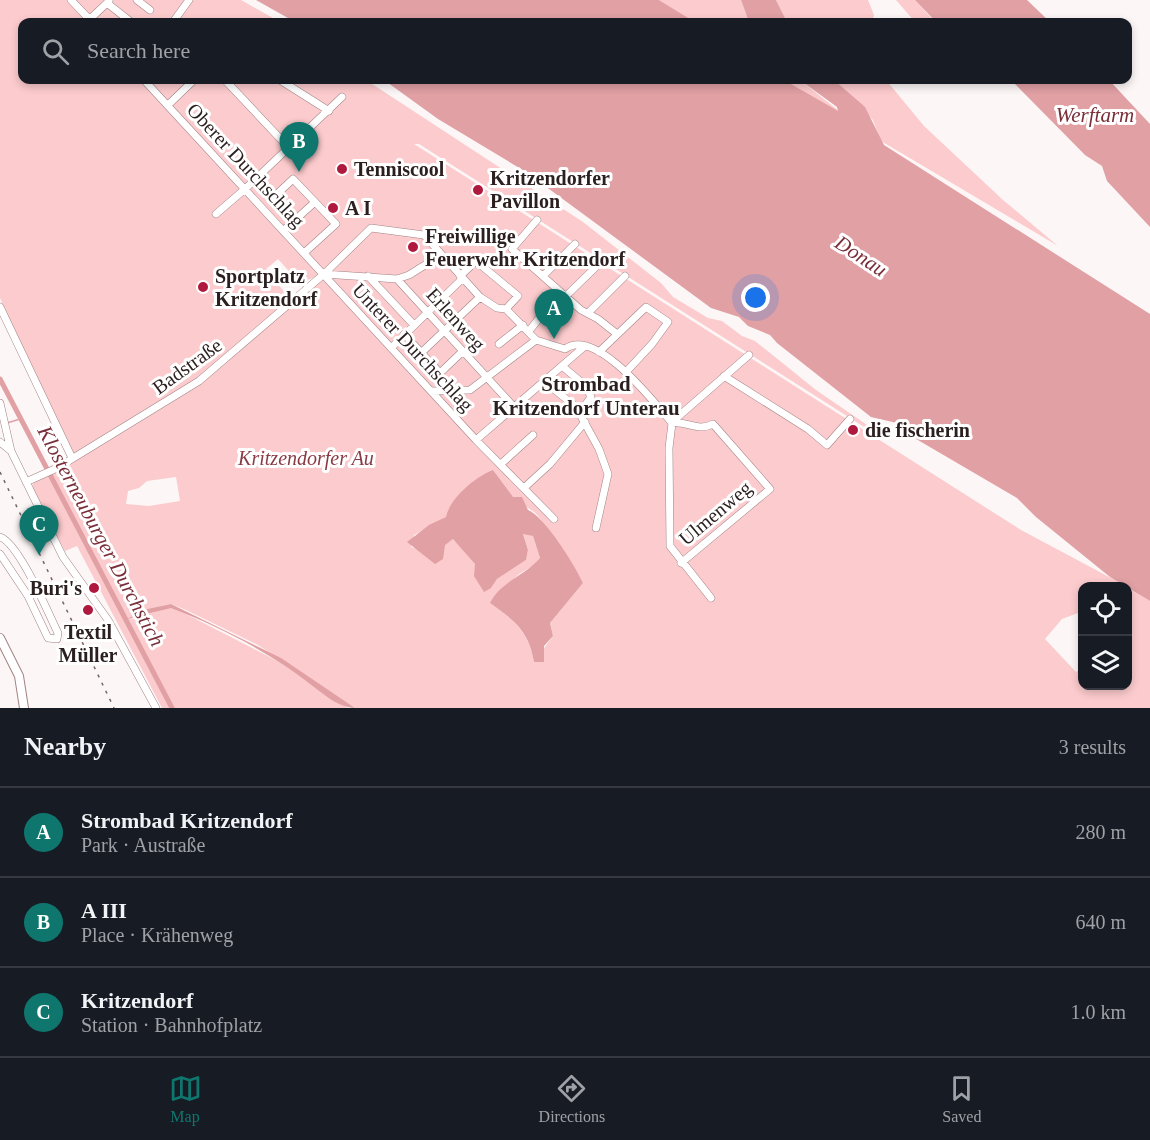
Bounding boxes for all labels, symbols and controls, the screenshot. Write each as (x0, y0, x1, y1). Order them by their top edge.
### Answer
search box (18, 18, 1132, 84)
icon: search (39, 35, 72, 68)
text: Search here (87, 38, 190, 63)
street label: Oberer Durchschlag (182, 98, 309, 232)
water label: Werftarm (1056, 103, 1134, 127)
pin: B (280, 122, 318, 172)
place label: Tenniscool (354, 158, 445, 180)
marker: Tenniscool (335, 162, 349, 176)
place label: Kritzendorfer Pavillon (490, 167, 610, 212)
marker: Kritzendorfer Pavillon (471, 183, 485, 197)
place label: A I (345, 197, 371, 219)
marker: A I (326, 201, 340, 215)
place label: Freiwillige Feuerwehr Kritzendorf (425, 225, 625, 270)
water label: Donau (830, 230, 892, 282)
marker: Freiwillige Feuerwehr Kritzendorf (406, 240, 420, 254)
place label: Sportplatz Kritzendorf (215, 265, 318, 310)
street label: Unterer Durchschlag (347, 278, 478, 416)
marker: Sportplatz Kritzendorf (196, 280, 210, 294)
street label: Erlenweg (421, 283, 490, 356)
your location (741, 283, 770, 312)
pin: A (534, 290, 574, 339)
street label: Badstraße (148, 334, 226, 398)
district label: Strombad Kritzendorf Unterau (492, 372, 680, 420)
place label: die fischerin (865, 419, 970, 441)
water label: Klosterneuburger Durchstich (32, 421, 169, 650)
marker: die fischerin (846, 423, 860, 437)
park label: Kritzendorfer Au (237, 447, 374, 470)
street label: Ulmenweg (674, 476, 756, 550)
pin: C (20, 506, 58, 555)
place label: Buri's (30, 577, 82, 599)
marker: Buri's (87, 581, 101, 595)
map controls (1078, 582, 1132, 690)
button: locate (1078, 582, 1132, 636)
marker: Textil Müller (81, 603, 95, 617)
place label: Textil Müller (59, 621, 118, 666)
button: layers (1078, 636, 1132, 690)
text: Nearby (24, 732, 106, 761)
text: 3 results (1059, 736, 1126, 758)
text: Strombad Kritzendorf (81, 808, 293, 833)
text: A (36, 821, 51, 843)
text: 280 m (1075, 821, 1126, 843)
text: Park · Austraße (81, 834, 205, 856)
text: A III (81, 898, 127, 923)
text: B (37, 911, 50, 933)
text: 640 m (1075, 911, 1126, 933)
text: Place · Krähenweg (81, 924, 233, 946)
text: Kritzendorf (81, 988, 193, 1013)
text: C (36, 1001, 51, 1023)
text: 1.0 km (1070, 1001, 1126, 1023)
text: Station · Bahnhofplatz (81, 1014, 262, 1036)
tab: Map (169, 1072, 202, 1126)
tab: Directions (539, 1072, 605, 1126)
tab: Saved (942, 1072, 981, 1126)

